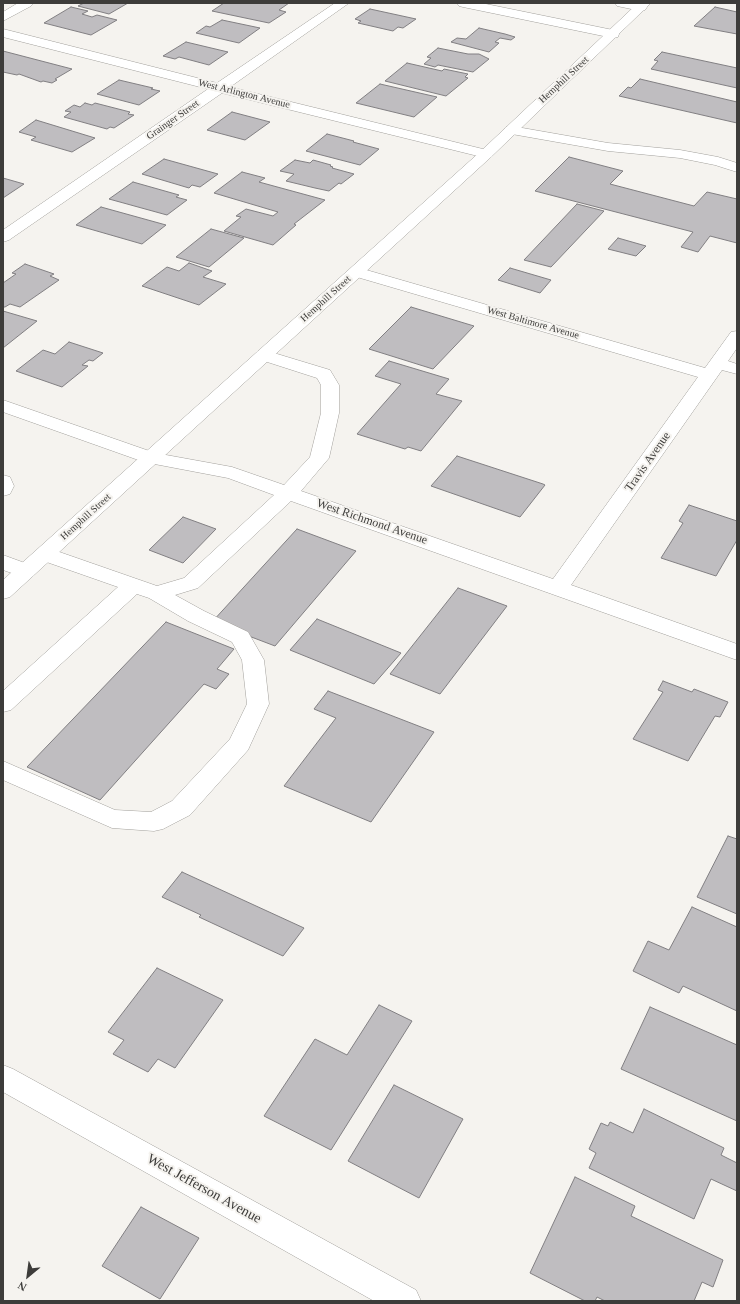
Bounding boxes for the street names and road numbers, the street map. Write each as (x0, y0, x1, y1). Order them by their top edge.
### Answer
street label: Hemphill Street (537, 54, 591, 106)
street label: West Arlington Avenue (197, 77, 291, 111)
street label: Grainger Street (144, 97, 202, 143)
street label: Hemphill Street (298, 273, 354, 325)
street label: West Baltimore Avenue (486, 304, 580, 342)
street label: Travis Avenue (622, 429, 674, 495)
street label: Hemphill Street (58, 491, 114, 543)
street label: West Richmond Avenue (315, 496, 429, 548)
street label: West Jefferson Avenue (144, 1151, 264, 1227)

